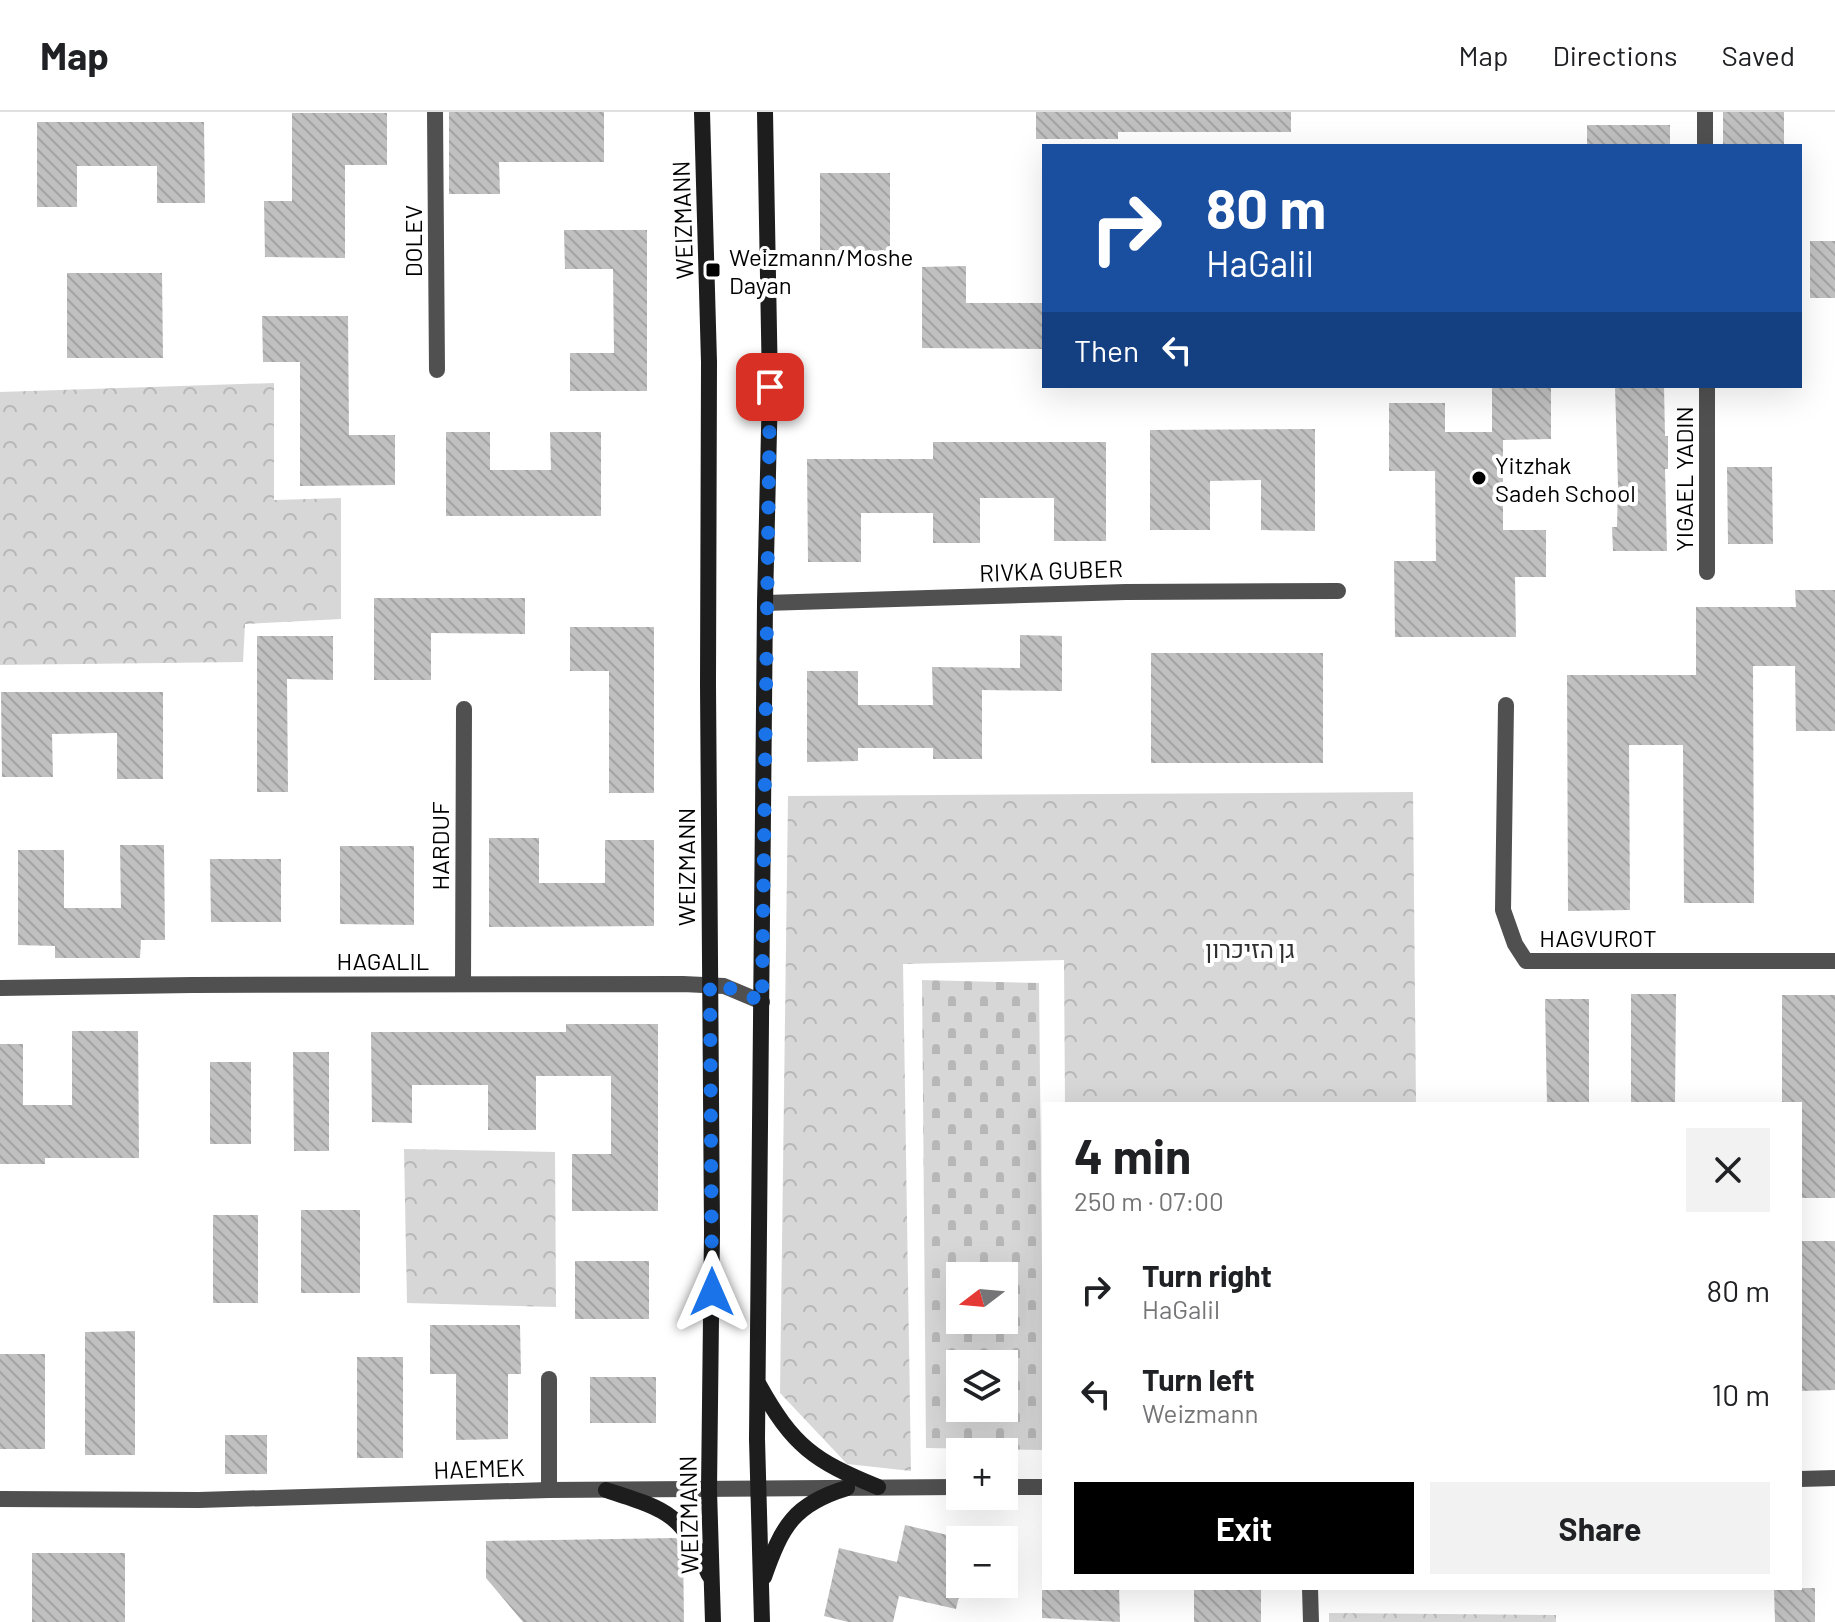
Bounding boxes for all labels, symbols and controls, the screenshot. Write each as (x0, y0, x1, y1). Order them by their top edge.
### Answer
text: Map (40, 32, 109, 78)
text: Map (1459, 38, 1508, 72)
text: Directions (1552, 38, 1678, 72)
text: Saved (1722, 38, 1795, 72)
street label: WEIZMANN (665, 160, 699, 280)
text: 80 m (1206, 173, 1326, 240)
icon: right (1074, 176, 1178, 280)
street label: DOLEV (398, 205, 427, 277)
text: HaGalil (1206, 241, 1314, 284)
place label: Weizmann/Moshe Dayan (729, 242, 913, 299)
marker: Weizmann/Moshe Dayan (704, 261, 722, 279)
icon: left (1155, 328, 1199, 372)
text: Then (1074, 332, 1139, 368)
pin (736, 353, 804, 421)
icon: arrive (748, 365, 792, 409)
street label: YIGAEL YADIN (1669, 406, 1698, 552)
place label: Yitzhak Sadeh School (1495, 450, 1636, 507)
marker: Yitzhak Sadeh School (1470, 469, 1488, 487)
street label: RIVKA GUBER (979, 553, 1123, 587)
street label: HARDUF (425, 801, 454, 891)
street label: WEIZMANN (671, 808, 700, 926)
street label: HAGVUROT (1539, 923, 1657, 952)
park label: גן הזיכרון (1205, 934, 1295, 963)
street label: HAGALIL (337, 946, 429, 975)
text: 4 min (1074, 1126, 1191, 1184)
button: close (1686, 1128, 1770, 1212)
text: 250 m · 07:00 (1074, 1185, 1224, 1216)
position arrow (670, 1250, 754, 1334)
text: Turn right (1142, 1257, 1272, 1293)
north arrow (946, 1262, 1018, 1334)
map controls (946, 1262, 1018, 1598)
icon: right (1074, 1268, 1118, 1312)
text: 80 m (1707, 1272, 1770, 1308)
text: HaGalil (1142, 1293, 1220, 1324)
button: layers (946, 1350, 1018, 1422)
text: Turn left (1142, 1361, 1255, 1397)
icon: left (1074, 1372, 1118, 1416)
text: 10 m (1712, 1376, 1770, 1412)
text: Weizmann (1142, 1397, 1258, 1428)
button: + (946, 1438, 1018, 1510)
street label: HAEMEK (433, 1452, 525, 1484)
street label: WEIZMANN (672, 1456, 704, 1574)
button: Exit (1074, 1482, 1414, 1574)
button: Share (1430, 1482, 1770, 1574)
button: − (946, 1526, 1018, 1598)

